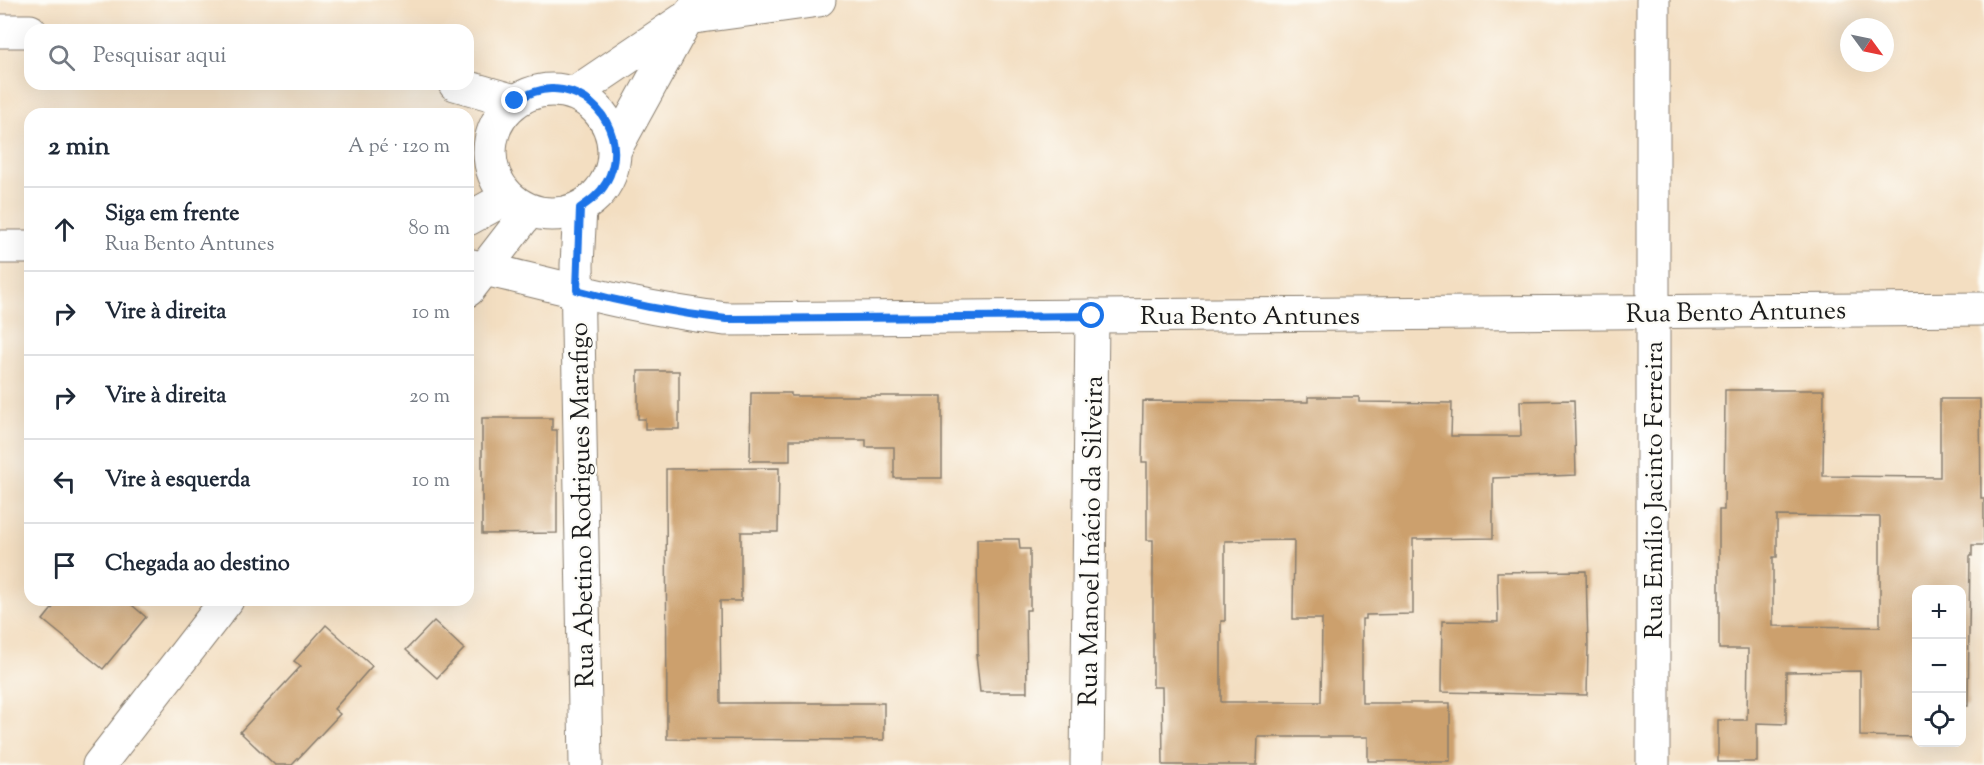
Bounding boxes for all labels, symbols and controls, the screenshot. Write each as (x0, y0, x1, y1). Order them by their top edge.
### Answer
north arrow (1840, 18, 1894, 72)
search box (24, 24, 474, 90)
icon: search (45, 41, 78, 74)
text: Pesquisar aqui (93, 41, 227, 73)
route end (501, 87, 527, 113)
text: 2 min (48, 129, 110, 166)
text: A pé · 120 m (348, 133, 450, 162)
text: Siga em frente (105, 199, 240, 231)
icon: ahead (48, 213, 81, 246)
text: 80 m (409, 215, 450, 244)
text: Rua Bento Antunes (105, 231, 274, 260)
street label: Rua Bento Antunes (1626, 293, 1846, 334)
icon: right (48, 297, 81, 330)
text: Vire à direita (105, 297, 227, 329)
text: 10 m (412, 299, 450, 328)
street label: Rua Bento Antunes (1140, 299, 1360, 336)
route start (1078, 302, 1104, 328)
street label: Rua Abetino Rodrigues Marafigo (562, 322, 605, 688)
street label: Rua Emílio Jacinto Ferreira (1637, 341, 1674, 639)
street label: Rua Manoel Inácio da Silveira (1071, 375, 1114, 707)
icon: right (48, 381, 81, 414)
text: Vire à direita (105, 381, 227, 413)
text: 20 m (409, 383, 450, 412)
icon: left (48, 465, 81, 498)
text: Vire à esquerda (105, 465, 250, 497)
text: 10 m (412, 467, 450, 496)
icon: arrive (48, 549, 81, 582)
text: Chegada ao destino (105, 549, 290, 581)
map controls (1912, 585, 1966, 747)
button: + (1912, 585, 1966, 639)
button: − (1912, 639, 1966, 693)
button: locate (1912, 693, 1966, 747)

